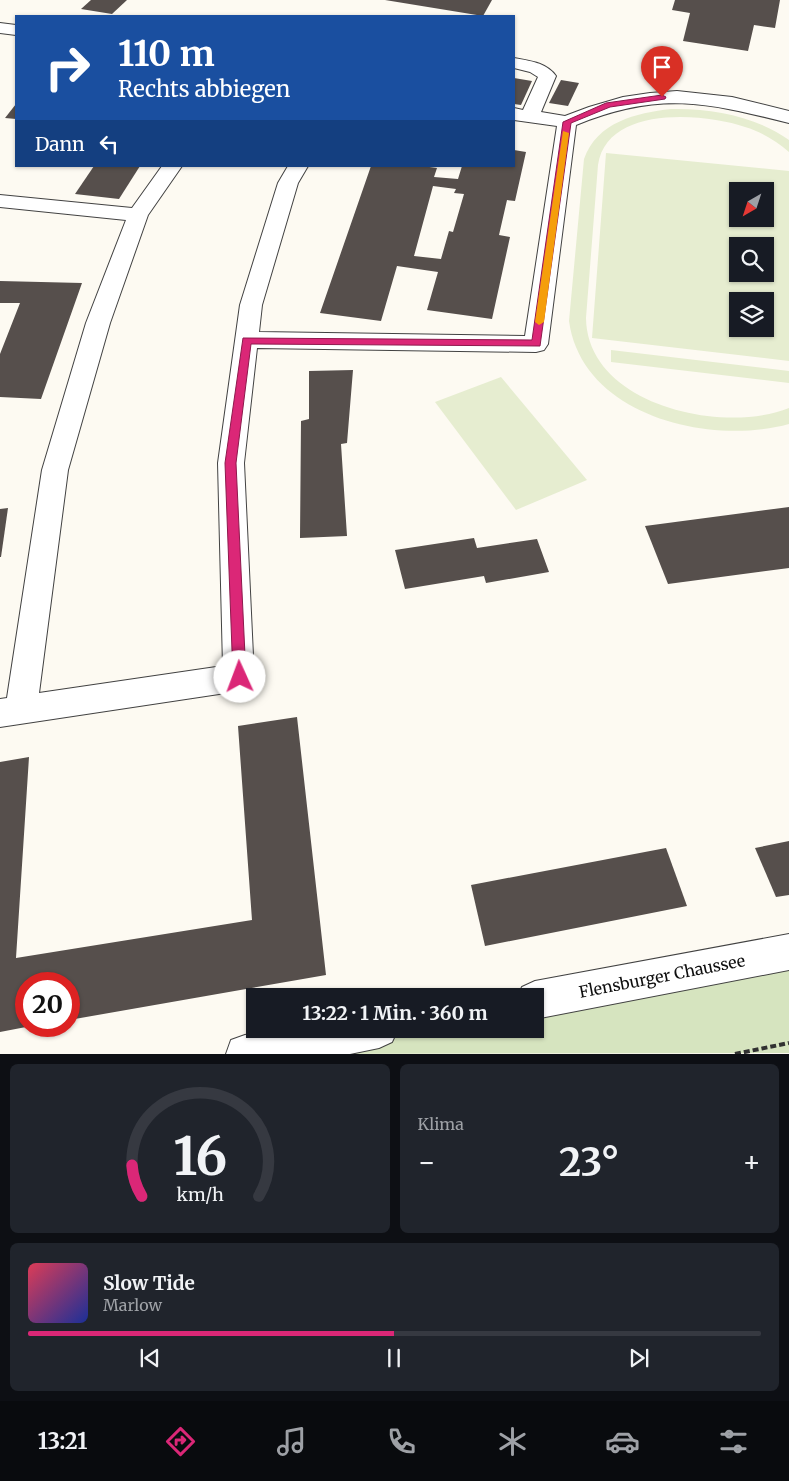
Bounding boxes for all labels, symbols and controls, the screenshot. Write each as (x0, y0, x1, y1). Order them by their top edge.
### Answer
text: 110 m (118, 32, 215, 76)
icon: right (35, 35, 100, 100)
pin (641, 46, 683, 97)
icon: arrive (648, 53, 676, 81)
text: Rechts abbiegen (118, 75, 290, 103)
icon: left (95, 130, 123, 158)
text: Dann (35, 132, 85, 156)
north arrow (729, 182, 774, 228)
map controls (729, 182, 774, 337)
button: search (729, 237, 774, 282)
button: layers (729, 292, 774, 337)
position arrow (213, 650, 265, 702)
street label: Flensburger Chaussee (577, 950, 747, 1002)
speed limit sign: 20 (15, 972, 80, 1037)
text: 13:22 · 1 Min. · 360 m (302, 1001, 488, 1025)
text: Klima (418, 1114, 464, 1134)
text: 16 (173, 1124, 227, 1189)
text: 23° (559, 1139, 619, 1186)
text: − (418, 1144, 436, 1180)
text: + (742, 1144, 761, 1180)
text: km/h (176, 1183, 224, 1206)
text: Slow Tide (103, 1271, 195, 1295)
text: Marlow (103, 1295, 162, 1315)
icon: previous (136, 1344, 164, 1372)
icon: pause (380, 1344, 408, 1372)
icon: next (625, 1344, 653, 1372)
icon: directions (163, 1424, 198, 1459)
icon: music (274, 1424, 309, 1459)
icon: phone (384, 1424, 419, 1459)
icon: climate (495, 1424, 530, 1459)
icon: car (605, 1424, 640, 1459)
icon: filters (716, 1424, 751, 1459)
text: 13:21 (38, 1427, 87, 1455)

